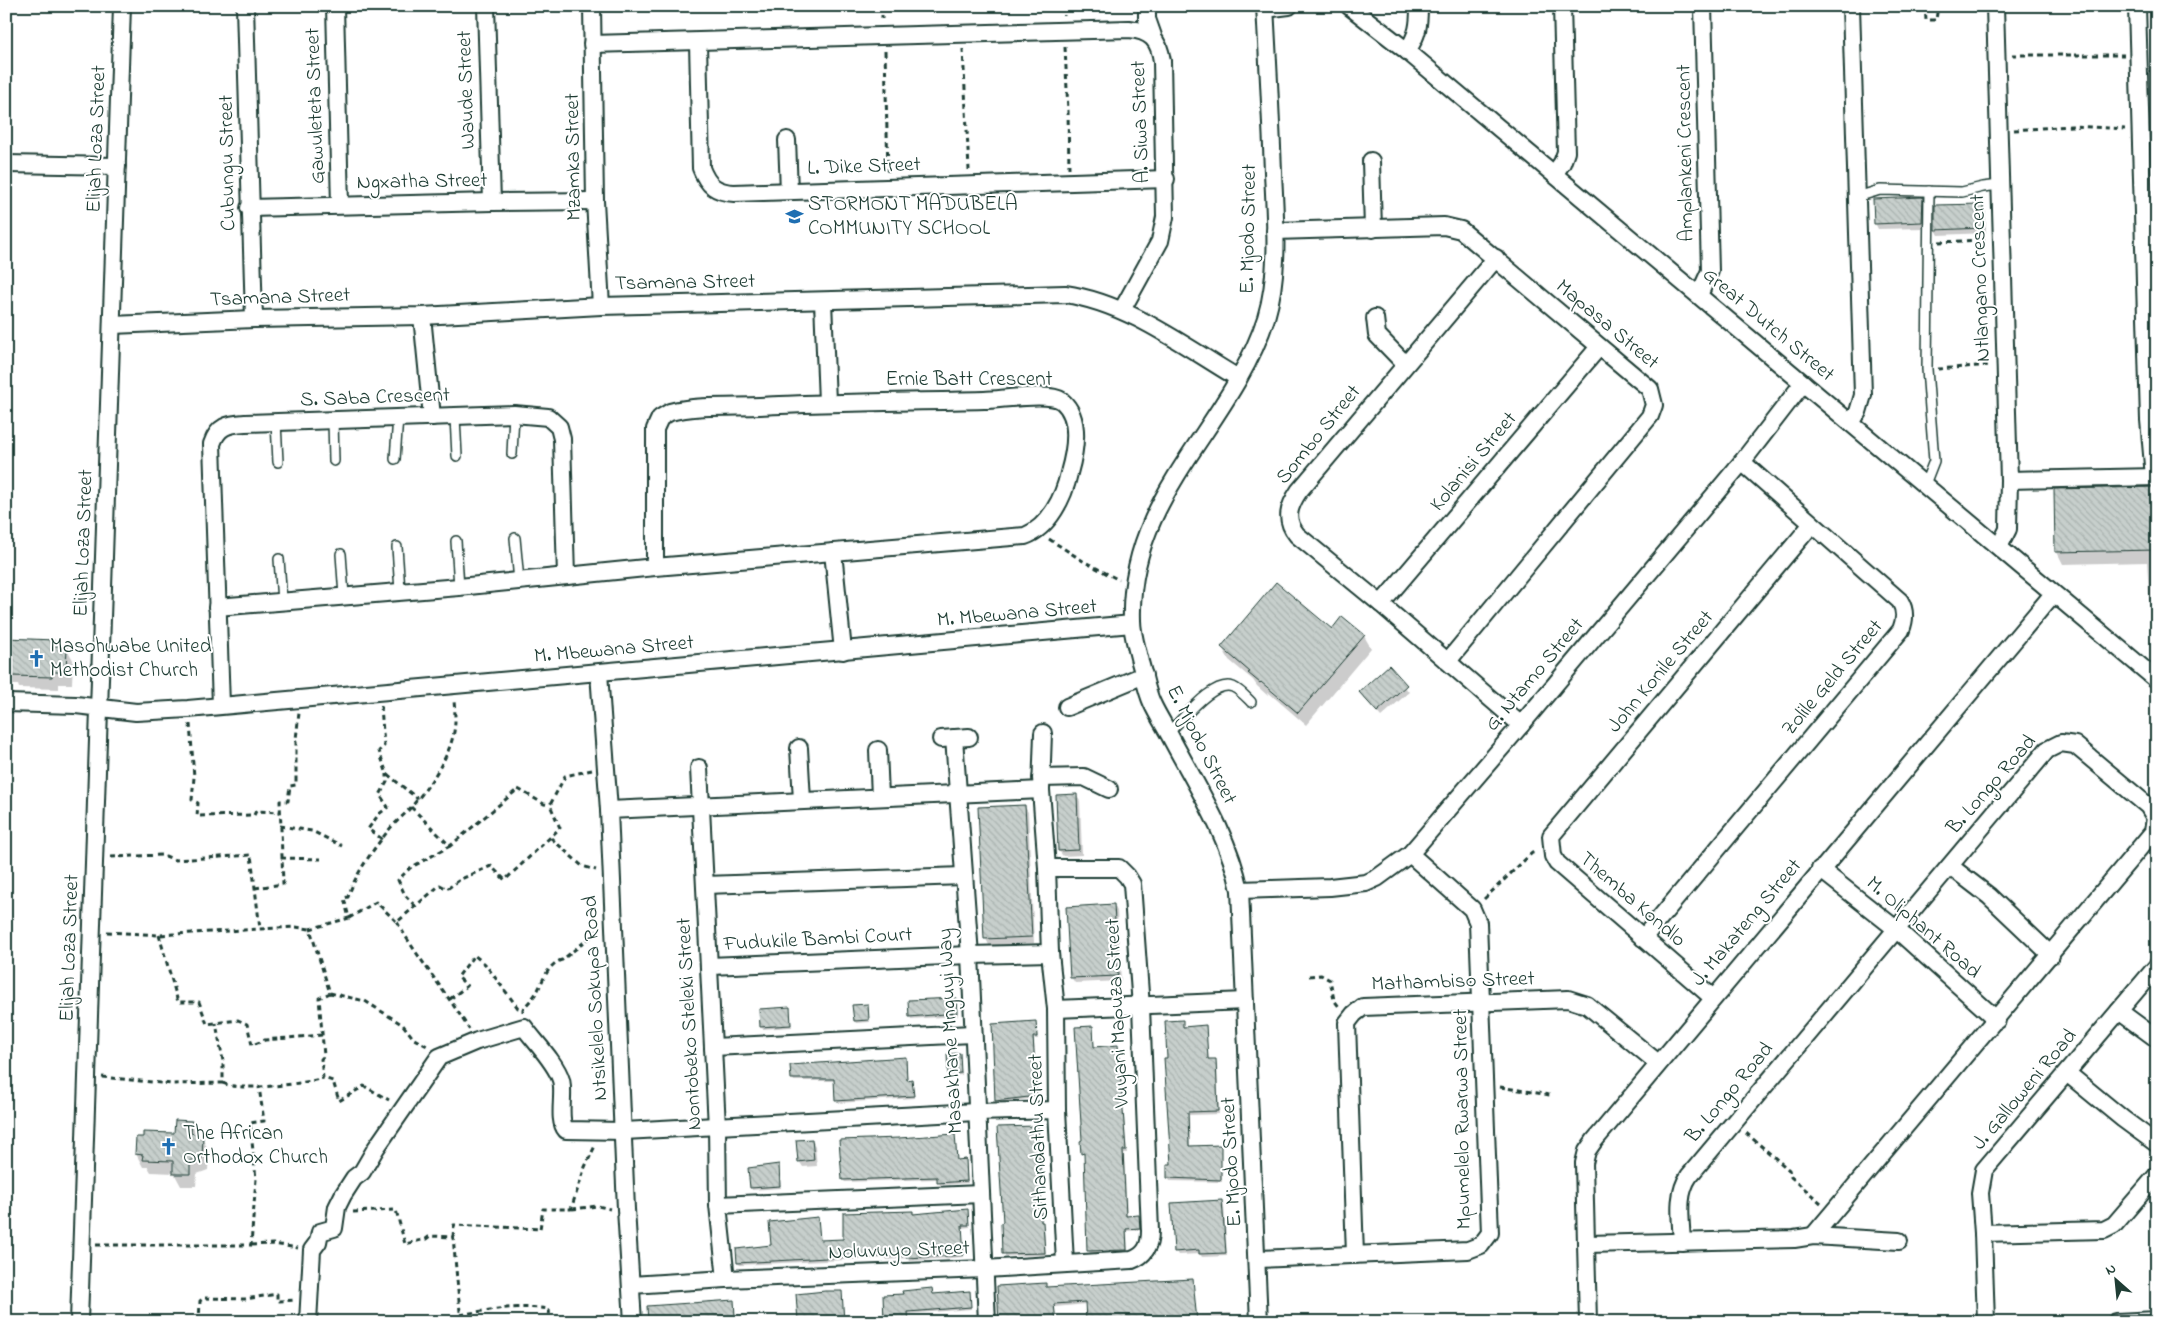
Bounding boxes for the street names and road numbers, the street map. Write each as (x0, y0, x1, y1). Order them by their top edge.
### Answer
street label: Gawuleteta Street (298, 27, 334, 185)
street label: Waude Street (450, 30, 484, 150)
street label: A. Siwa Street (1124, 60, 1158, 184)
street label: Amplankeni Crescent (1669, 64, 1703, 242)
street label: Elijah Loza Street (79, 65, 115, 213)
street label: Mzamka Street (558, 93, 590, 221)
street label: Cubungu Street (212, 94, 246, 231)
street label: L. Dike Street (807, 150, 921, 184)
street label: E. Mjodo Street (1233, 164, 1265, 294)
street label: Ngxatha Street (356, 166, 488, 200)
street label: Ntlangano Crescent (1963, 193, 2001, 362)
street label: Great Dutch Street (1695, 261, 1841, 389)
street label: Tsamana Street (614, 267, 756, 299)
street label: Mapasa Street (1549, 273, 1665, 377)
street label: Tsamana Street (209, 281, 351, 315)
street label: Ernie Batt Crescent (885, 365, 1053, 395)
street label: Sombo Street (1269, 379, 1369, 491)
street label: S. Saba Crescent (300, 380, 450, 416)
street label: Kolanisi Street (1423, 406, 1525, 518)
street label: Elijah Loza Street (66, 469, 102, 617)
street label: M. Mbewana Street (936, 592, 1098, 636)
street label: John Konile Street (1601, 604, 1721, 740)
street label: G. Ntamo Street (1478, 611, 1592, 739)
street label: Zolile Geld Street (1775, 613, 1891, 743)
street label: M. Mbewana Street (533, 628, 695, 672)
street label: E. Mjodo Street (1158, 680, 1244, 810)
street label: B. Longo Road (1939, 728, 2046, 844)
street label: Themba Kondlo (1572, 845, 1692, 955)
street label: J. Makateng Street (1684, 853, 1811, 995)
street label: M. Oliphant Road (1859, 869, 1987, 987)
street label: Elijah Loza Street (52, 874, 88, 1022)
street label: Ntsikelelo Sokupa Road (576, 894, 616, 1101)
street label: Nontobeko Steleki Street (669, 917, 711, 1131)
street label: Vuyani Mapuza Street (1098, 917, 1140, 1110)
street label: Fudukile Bambi Court (722, 920, 913, 960)
street label: Masakhane Mnguyi Way (931, 927, 973, 1135)
street label: Mathambiso Street (1371, 964, 1535, 1000)
street label: Mpumelelo Rwarwa Street (1446, 1008, 1480, 1230)
street label: J. Galloweni Road (1965, 1023, 2085, 1157)
street label: B. Longo Road (1678, 1036, 1783, 1152)
street label: Sithandathu Street (1021, 1053, 1057, 1221)
street label: E. Mjodo Street (1214, 1096, 1250, 1228)
street label: Noluvuyo Street (828, 1234, 970, 1270)

